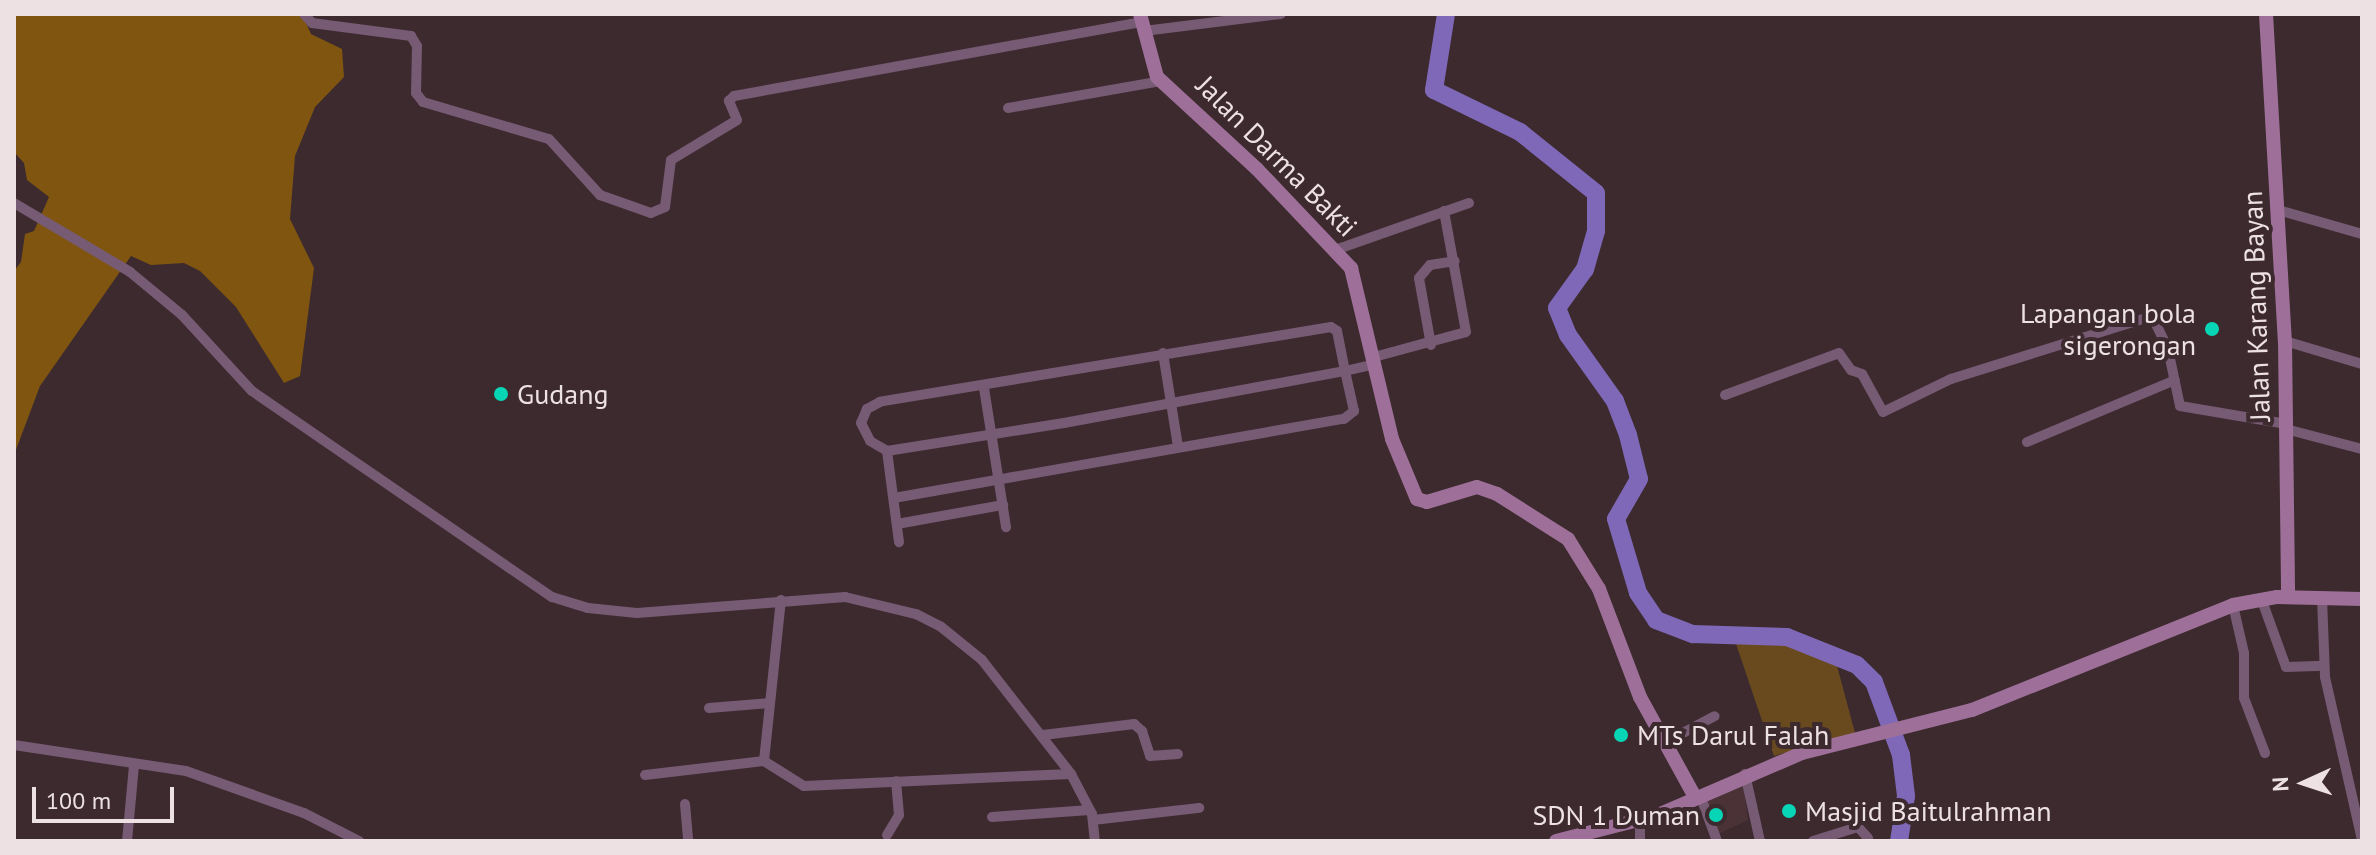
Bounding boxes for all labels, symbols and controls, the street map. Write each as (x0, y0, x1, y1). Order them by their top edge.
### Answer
street label: Jalan Darma Bakti (1190, 69, 1364, 243)
street label: Jalan Karang Bayan (2235, 190, 2277, 422)
place label: Lapangan bola sigerongan (2020, 296, 2196, 362)
marker: Lapangan bola sigerongan (2203, 320, 2221, 338)
place label: Gudang (517, 377, 609, 411)
marker: Gudang (492, 385, 510, 403)
place label: MTs Darul Falah (1637, 718, 1829, 752)
marker: MTs Darul Falah (1612, 726, 1630, 744)
north arrow (2264, 743, 2344, 823)
scale bar (36, 771, 178, 821)
text: N (2266, 776, 2294, 792)
text: 100 m (46, 785, 111, 816)
place label: Masjid Baitulrahman (1805, 794, 2052, 828)
place label: SDN 1 Duman (1532, 798, 1700, 832)
marker: Masjid Baitulrahman (1780, 802, 1798, 820)
marker: SDN 1 Duman (1707, 806, 1725, 824)

